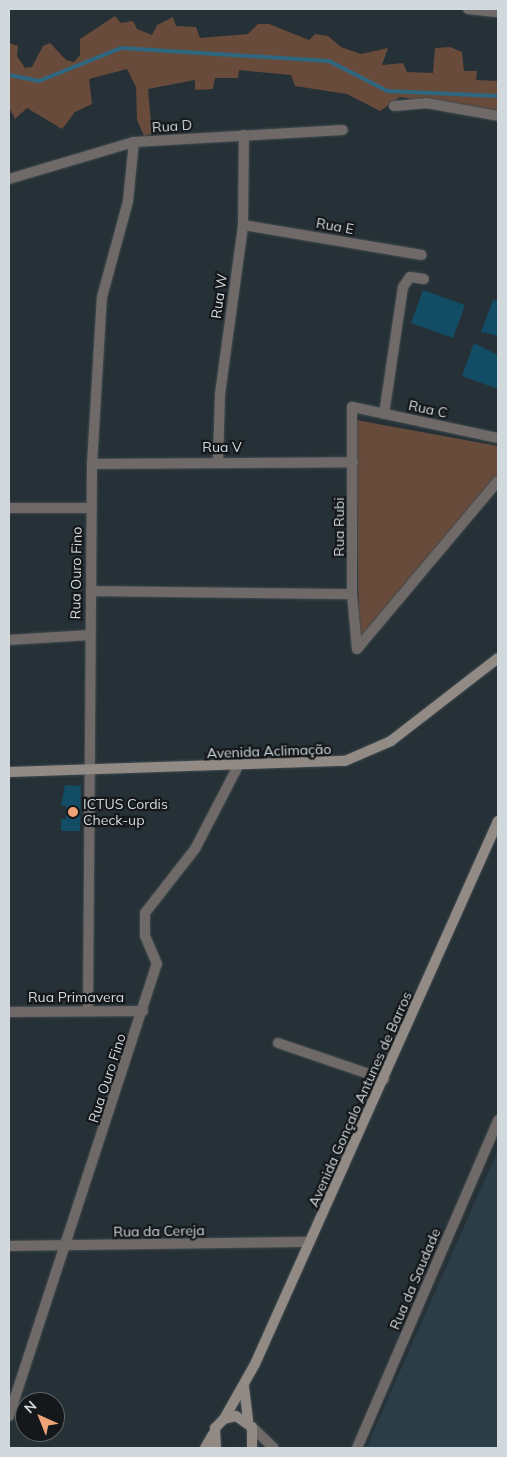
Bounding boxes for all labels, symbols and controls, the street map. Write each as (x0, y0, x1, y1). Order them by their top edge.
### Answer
street label: Rua D (151, 116, 193, 136)
street label: Rua E (315, 214, 355, 238)
street label: Rua W (208, 272, 230, 320)
street label: Rua C (407, 397, 449, 421)
street label: Rua V (202, 439, 242, 455)
street label: Rua Rubi (331, 497, 347, 557)
street label: Rua Ouro Fino (67, 526, 85, 620)
street label: Avenida Aclimação (206, 740, 332, 762)
place label: ICTUS Cordis Check-up (83, 796, 168, 829)
marker: ICTUS Cordis Check-up (67, 806, 79, 818)
street label: Rua Primavera (28, 989, 124, 1005)
street label: Avenida Gonçalo Antunes de Barros (305, 989, 415, 1209)
street label: Rua Ouro Fino (85, 1031, 129, 1125)
street label: Rua da Cereja (113, 1222, 205, 1240)
street label: Rua da Saudade (386, 1226, 444, 1332)
north arrow (15, 1392, 65, 1442)
text: N (20, 1397, 40, 1417)

